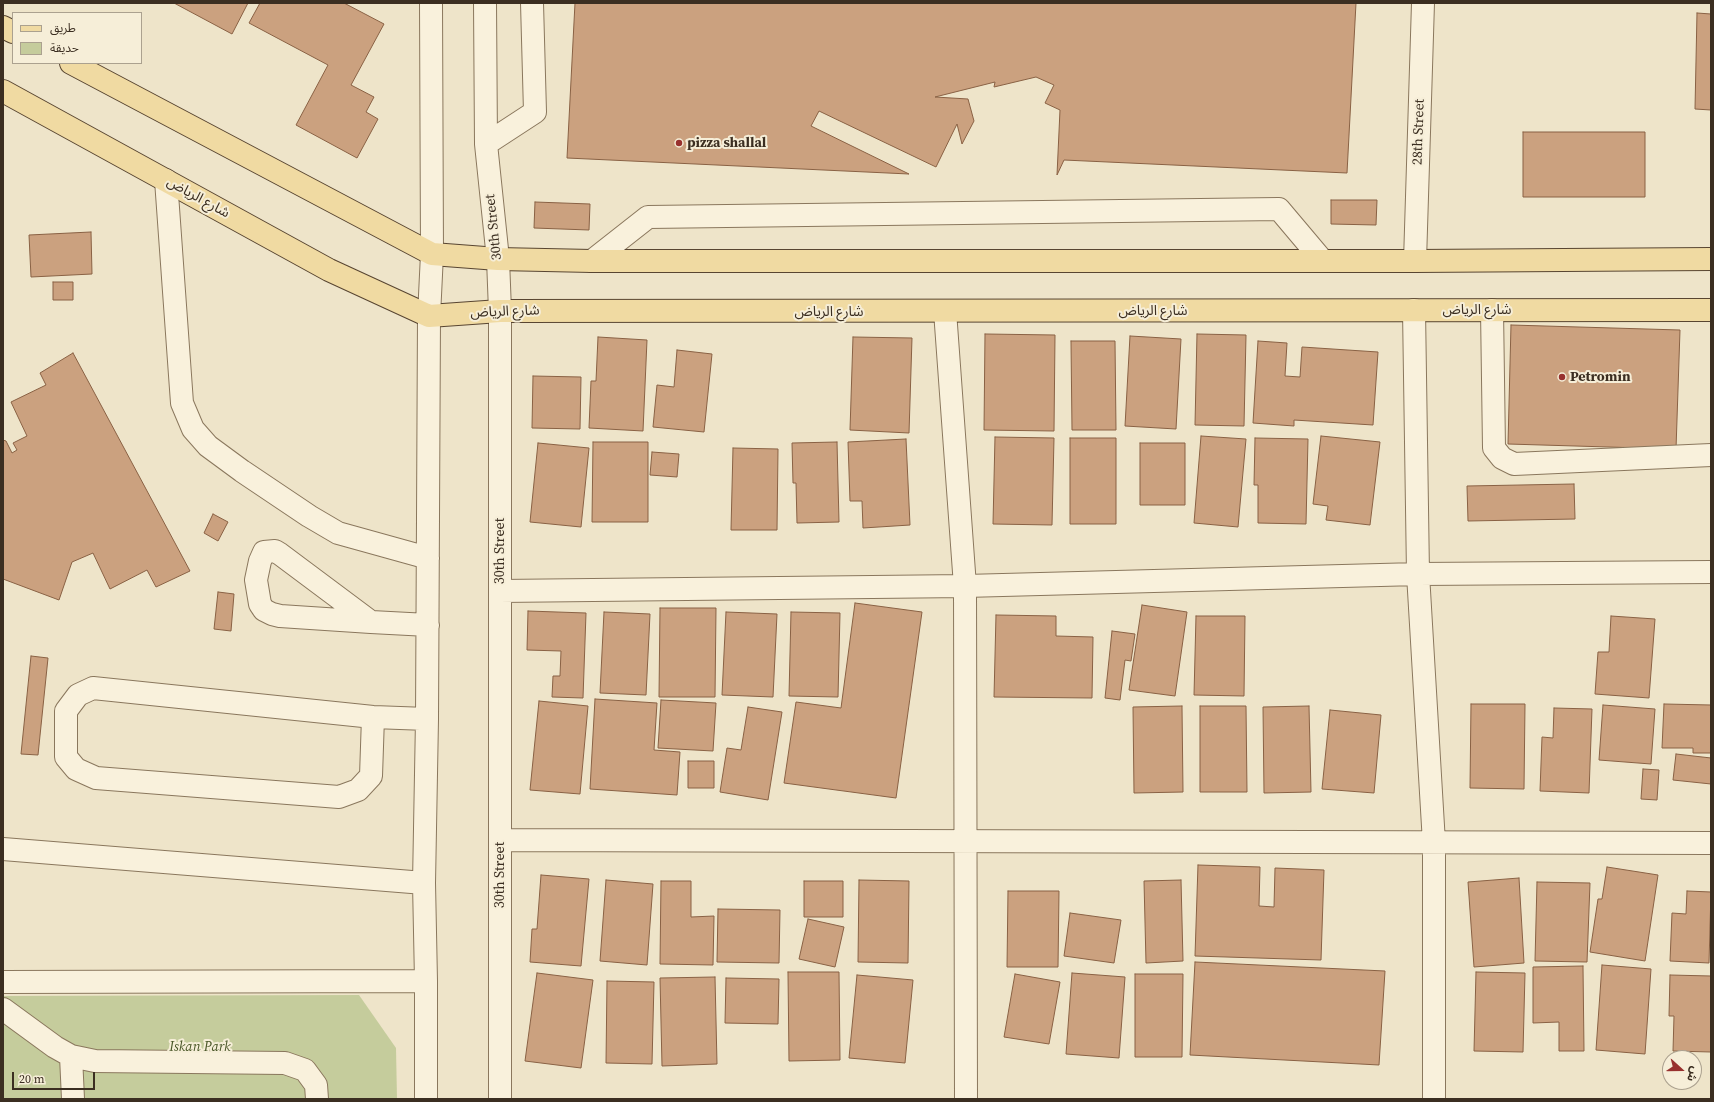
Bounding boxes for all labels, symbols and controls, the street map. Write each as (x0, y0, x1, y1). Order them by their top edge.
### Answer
legend (12, 12, 142, 64)
text: طريق (50, 20, 76, 36)
text: حديقة (50, 40, 79, 56)
street label: 28th Street (1409, 99, 1429, 165)
place label: pizza shallal (687, 135, 766, 151)
marker: pizza shallal (674, 138, 684, 148)
street label: شارع الرياض (164, 174, 232, 222)
street label: 30th Street (482, 193, 506, 261)
street label: شارع الرياض (470, 302, 540, 322)
street label: شارع الرياض (1442, 302, 1512, 318)
street label: شارع الرياض (1118, 303, 1188, 319)
street label: شارع الرياض (794, 304, 864, 320)
place label: Petromin (1570, 369, 1631, 385)
marker: Petromin (1557, 372, 1567, 382)
street label: 30th Street (492, 518, 508, 584)
street label: 30th Street (492, 842, 508, 908)
park label: Iskan Park (169, 1039, 231, 1055)
north arrow (1662, 1050, 1702, 1090)
scale bar (14, 1064, 97, 1090)
text: ش (1683, 1064, 1702, 1084)
text: 20 m (19, 1071, 45, 1087)

